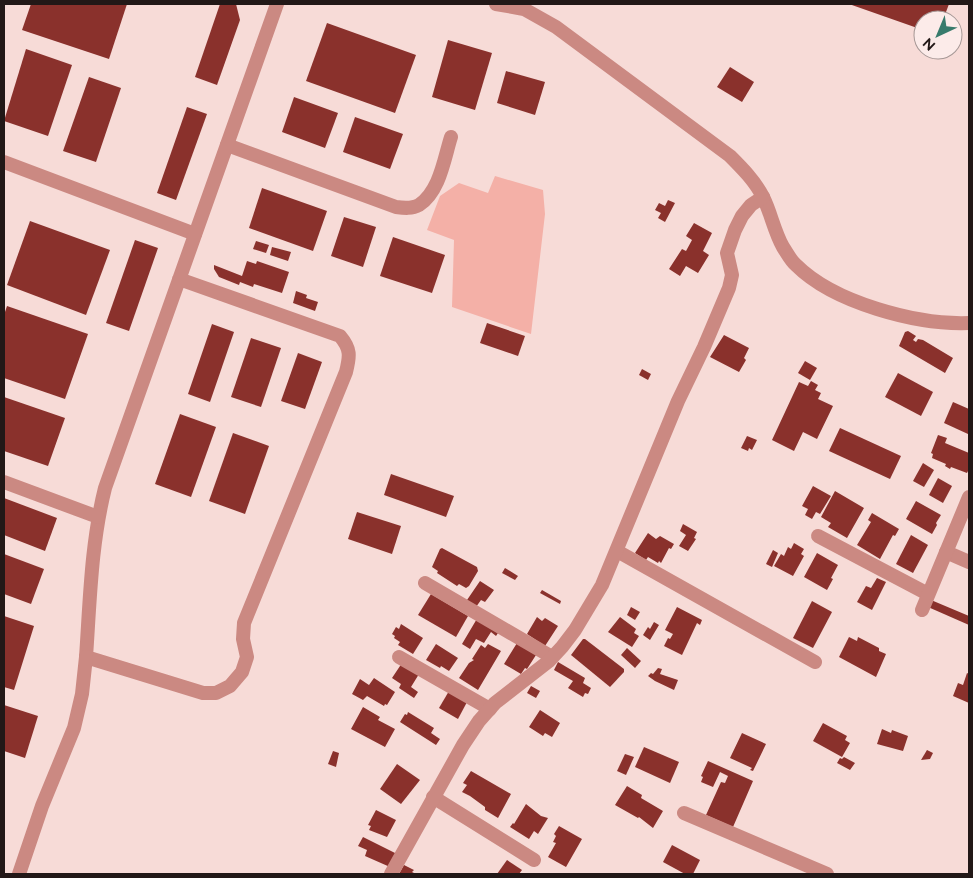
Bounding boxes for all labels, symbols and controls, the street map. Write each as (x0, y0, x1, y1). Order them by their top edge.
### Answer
north arrow (913, 10, 963, 60)
text: N (920, 35, 938, 54)

